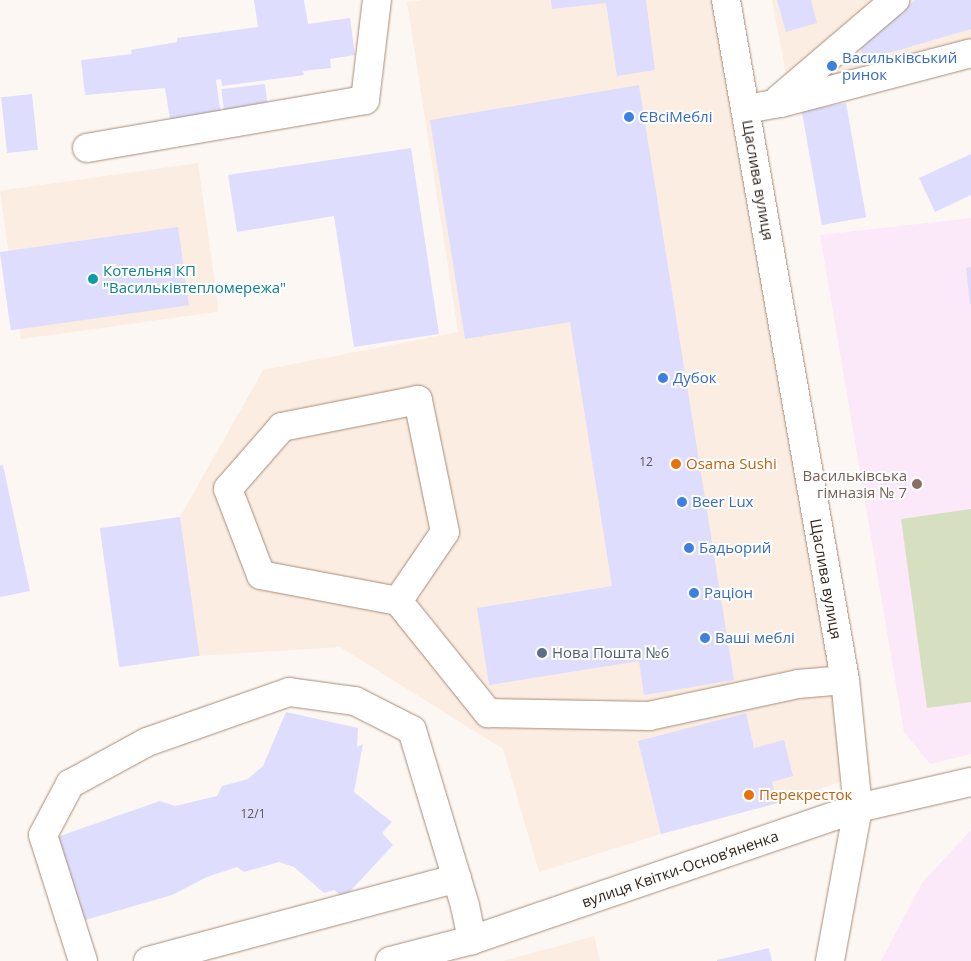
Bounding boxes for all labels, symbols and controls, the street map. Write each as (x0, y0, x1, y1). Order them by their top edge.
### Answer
place label: Васильківський ринок (842, 48, 957, 83)
marker: Васильківський ринок (826, 60, 838, 72)
place label: ЄВсіМеблі (639, 108, 712, 126)
marker: ЄВсіМеблі (623, 111, 635, 123)
street label: Щаслива вулиця (739, 118, 777, 242)
place label: Котельня КП "Васильківтепломережа" (103, 261, 286, 296)
marker: Котельня КП "Васильківтепломережа" (87, 273, 99, 285)
place label: Дубок (673, 369, 716, 387)
marker: Дубок (657, 372, 669, 384)
house number: 12 (639, 455, 653, 469)
place label: Osama Sushi (686, 455, 777, 473)
marker: Osama Sushi (670, 458, 682, 470)
place label: Васильківська гімназія № 7 (803, 466, 907, 501)
marker: Васильківська гімназія № 7 (911, 478, 923, 490)
place label: Beer Lux (692, 493, 753, 511)
marker: Beer Lux (676, 496, 688, 508)
street label: Щаслива вулиця (807, 517, 845, 641)
place label: Бадьорий (699, 539, 771, 557)
marker: Бадьорий (683, 542, 695, 554)
place label: Раціон (704, 584, 753, 602)
marker: Раціон (688, 587, 700, 599)
place label: Ваші меблі (715, 629, 795, 647)
marker: Ваші меблі (699, 632, 711, 644)
place label: Нова Пошта №6 (552, 644, 669, 662)
marker: Нова Пошта №6 (536, 647, 548, 659)
place label: Перекресток (759, 786, 852, 804)
marker: Перекресток (743, 789, 755, 801)
house number: 12/1 (241, 807, 265, 821)
street label: вулиця Квітки-Основʼяненка (579, 827, 781, 911)

